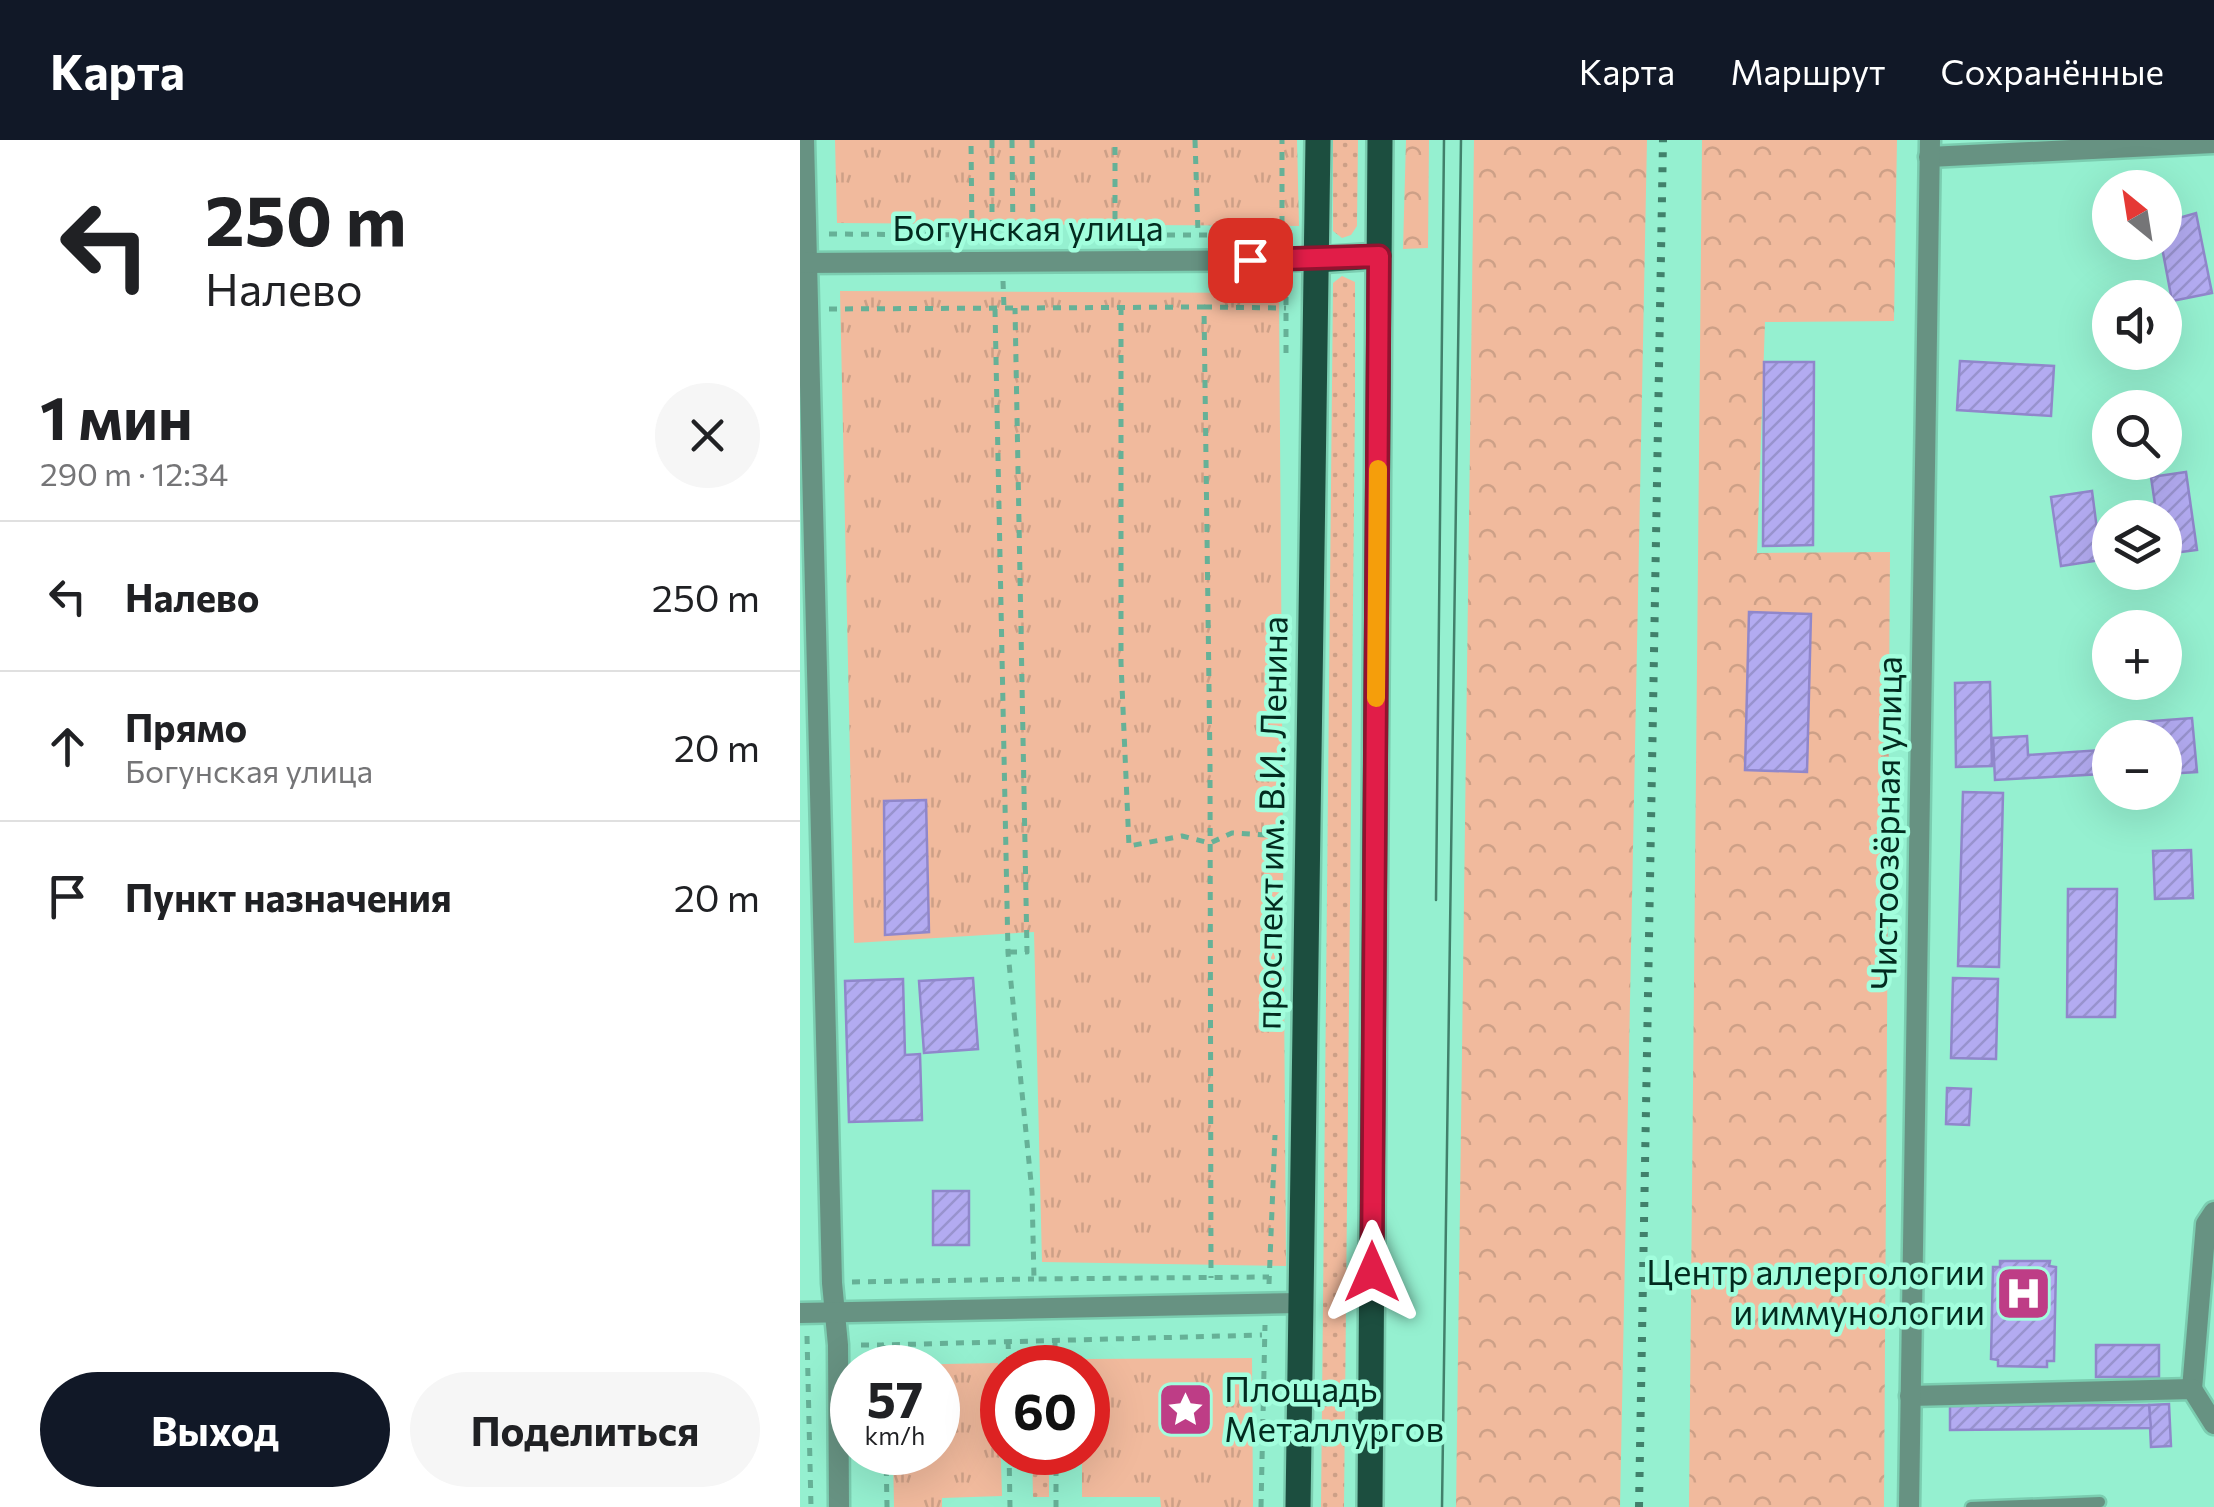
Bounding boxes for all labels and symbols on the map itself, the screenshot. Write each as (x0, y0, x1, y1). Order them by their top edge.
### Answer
north arrow (2092, 170, 2182, 260)
street label: Богунская улица (892, 205, 1164, 248)
pin (1208, 218, 1293, 303)
street label: проспект им. В.И. Ленина (1244, 616, 1295, 1030)
street label: Чистоозёрная улица (1860, 656, 1909, 990)
position arrow (1320, 1220, 1424, 1324)
place label: Центр аллергологии и иммунологии (1646, 1249, 1985, 1332)
hospital icon: Центр аллергологии и иммунологии (1994, 1263, 2054, 1323)
speed limit sign: 60 (980, 1345, 1110, 1475)
place label: Площадь Металлургов (1224, 1366, 1444, 1449)
place icon: Площадь Металлургов (1155, 1380, 1215, 1440)

